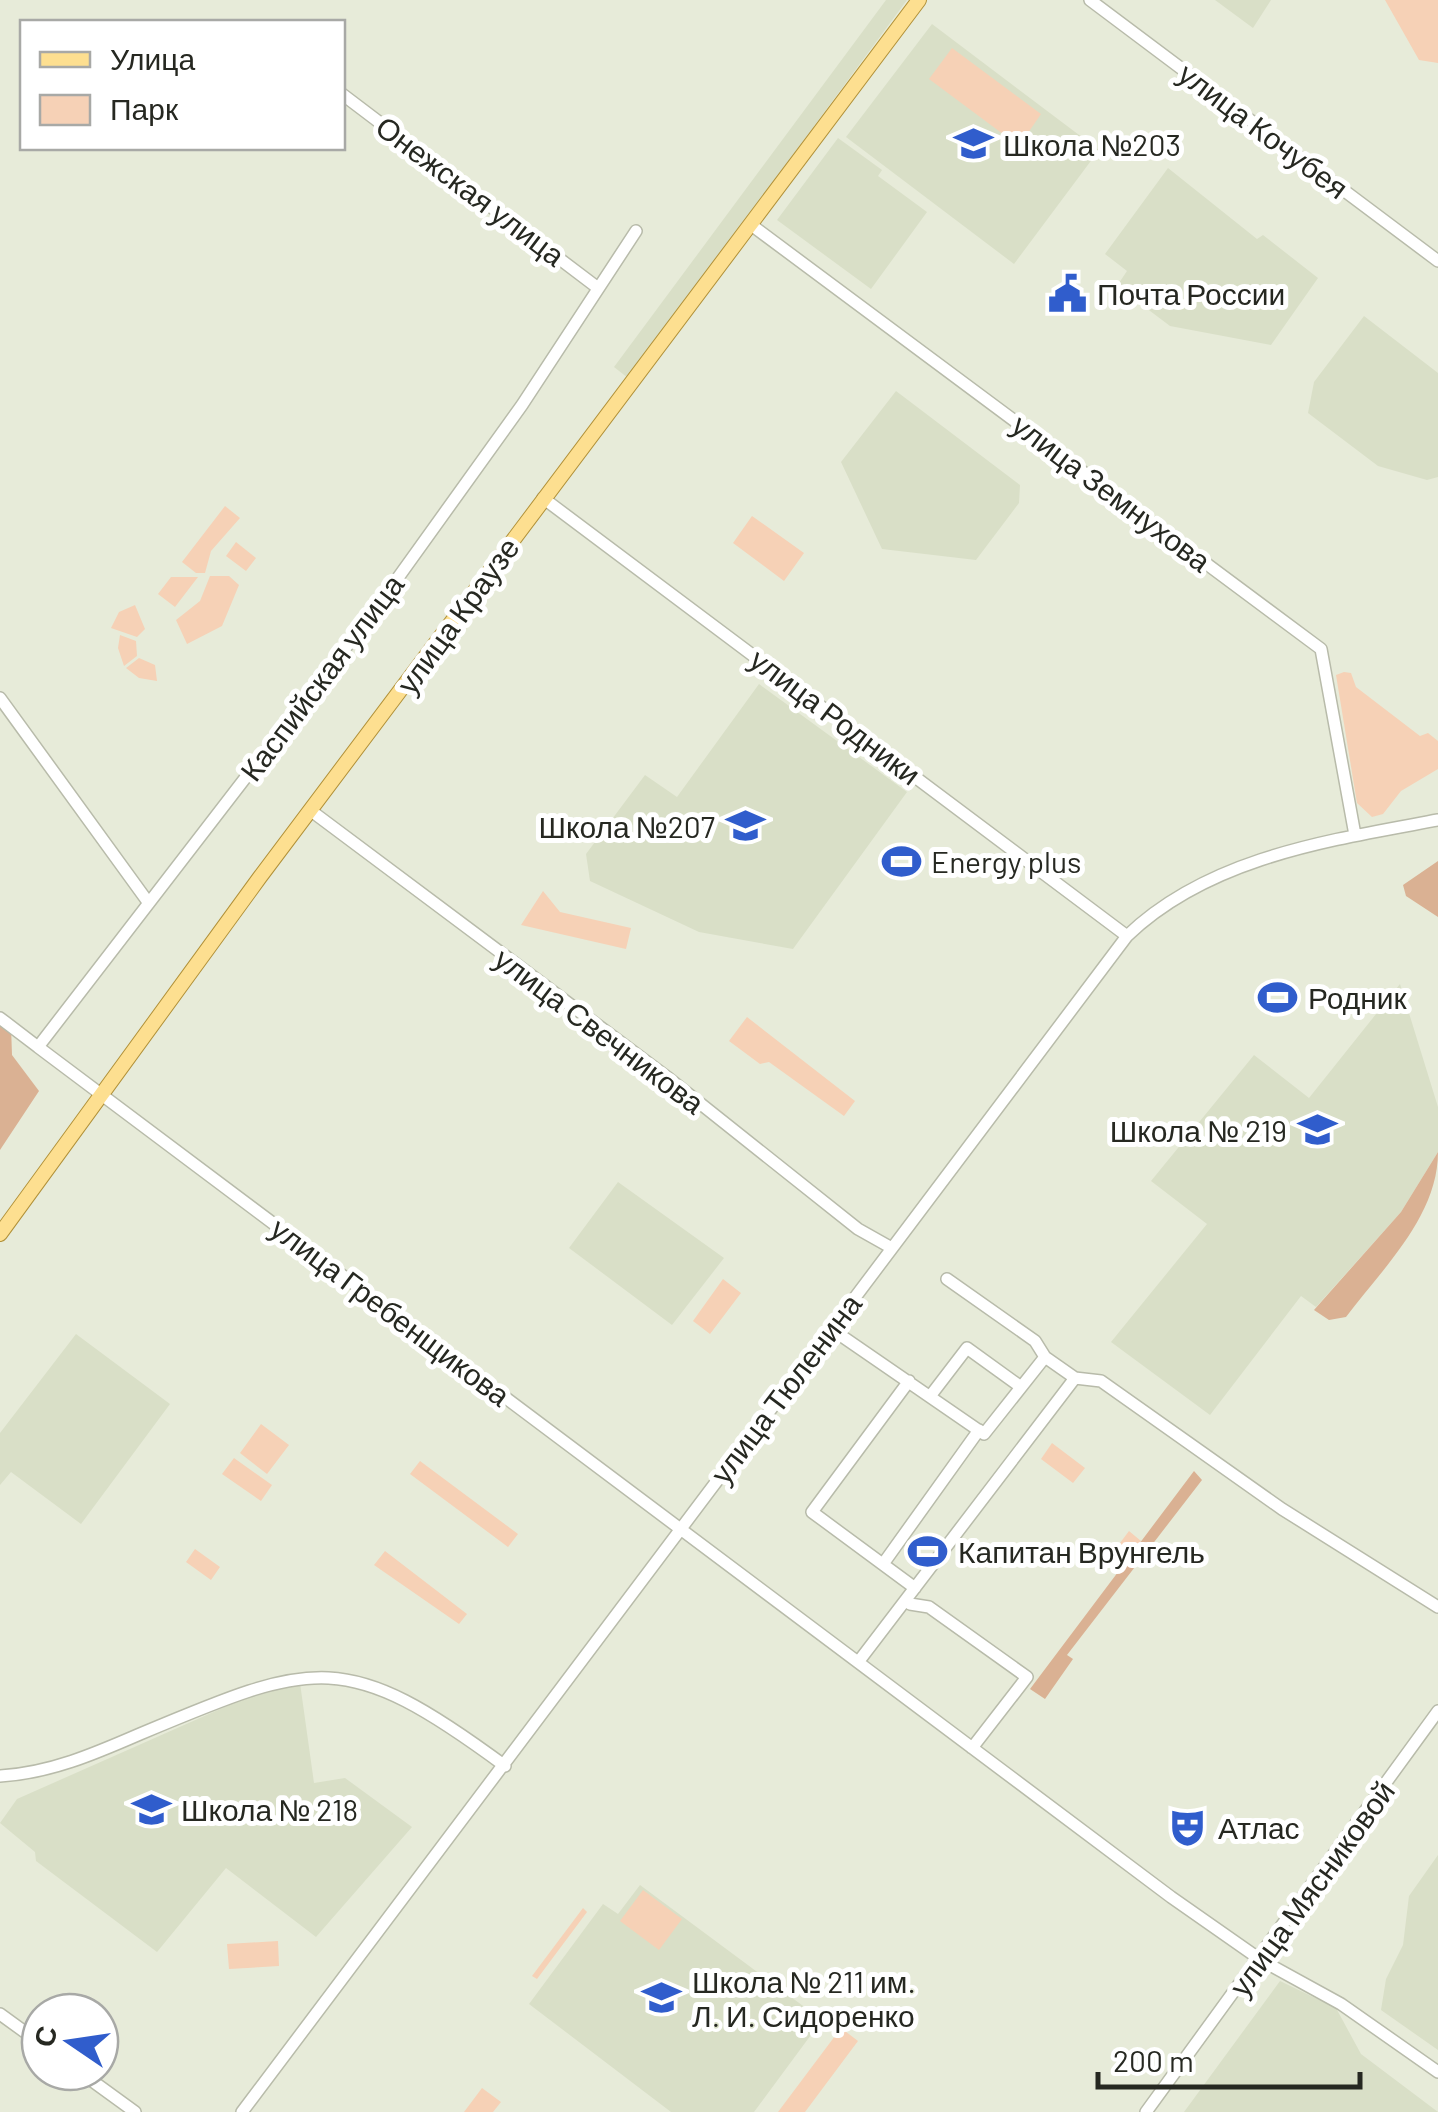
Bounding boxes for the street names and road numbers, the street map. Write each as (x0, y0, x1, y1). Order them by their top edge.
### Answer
street label: улица Кочубея (1172, 55, 1356, 205)
street label: Онежская улица (370, 107, 573, 273)
street label: улица Земнухова (1006, 406, 1219, 579)
street label: улица Краузе (388, 530, 526, 700)
street label: Каспийская улица (232, 566, 411, 787)
street label: улица Родники (744, 640, 928, 792)
street label: улица Свечникова (488, 940, 712, 1121)
street label: улица Гребенщикова (264, 1209, 518, 1413)
street label: улица Тюленина (702, 1286, 868, 1490)
street label: улица Мясниковой (1221, 1773, 1401, 2003)

